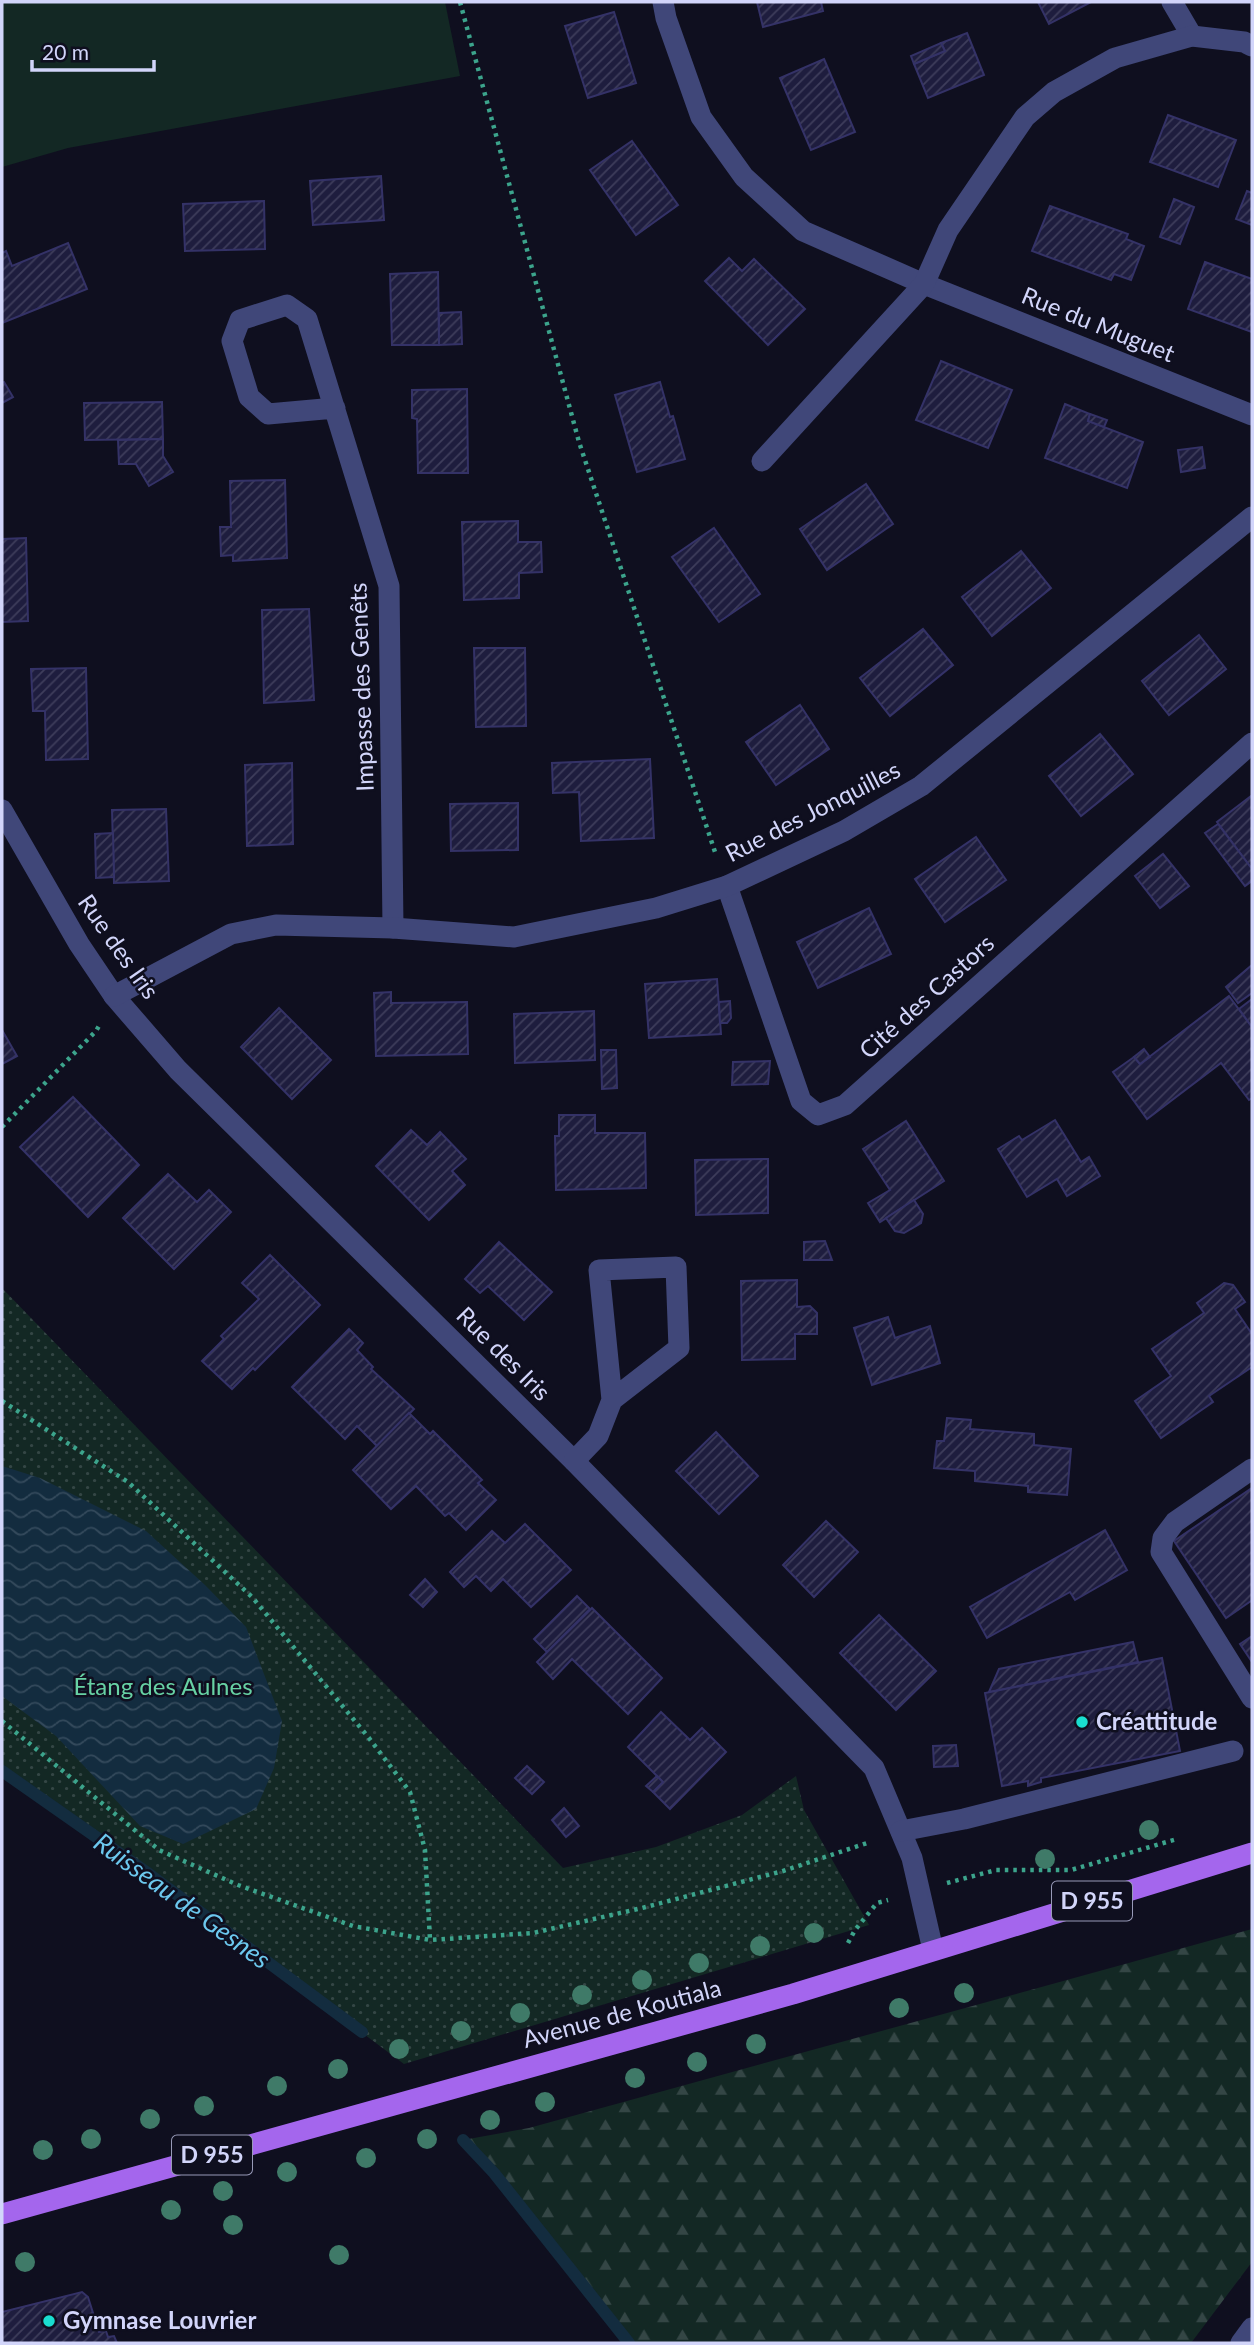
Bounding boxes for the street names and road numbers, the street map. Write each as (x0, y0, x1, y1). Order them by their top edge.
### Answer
street label: Rue du Muguet (1018, 280, 1180, 368)
street label: Impasse des Genêts (342, 582, 379, 792)
street label: Rue des Jonquilles (720, 754, 905, 867)
street label: Rue des Iris (73, 888, 166, 1004)
street label: Cité des Castors (853, 928, 999, 1064)
street label: Rue des Iris (451, 1300, 557, 1406)
road number: D 955 (1052, 1882, 1132, 1920)
street label: Avenue de Koutiala (519, 1972, 724, 2053)
road number: D 955 (172, 2136, 252, 2174)

